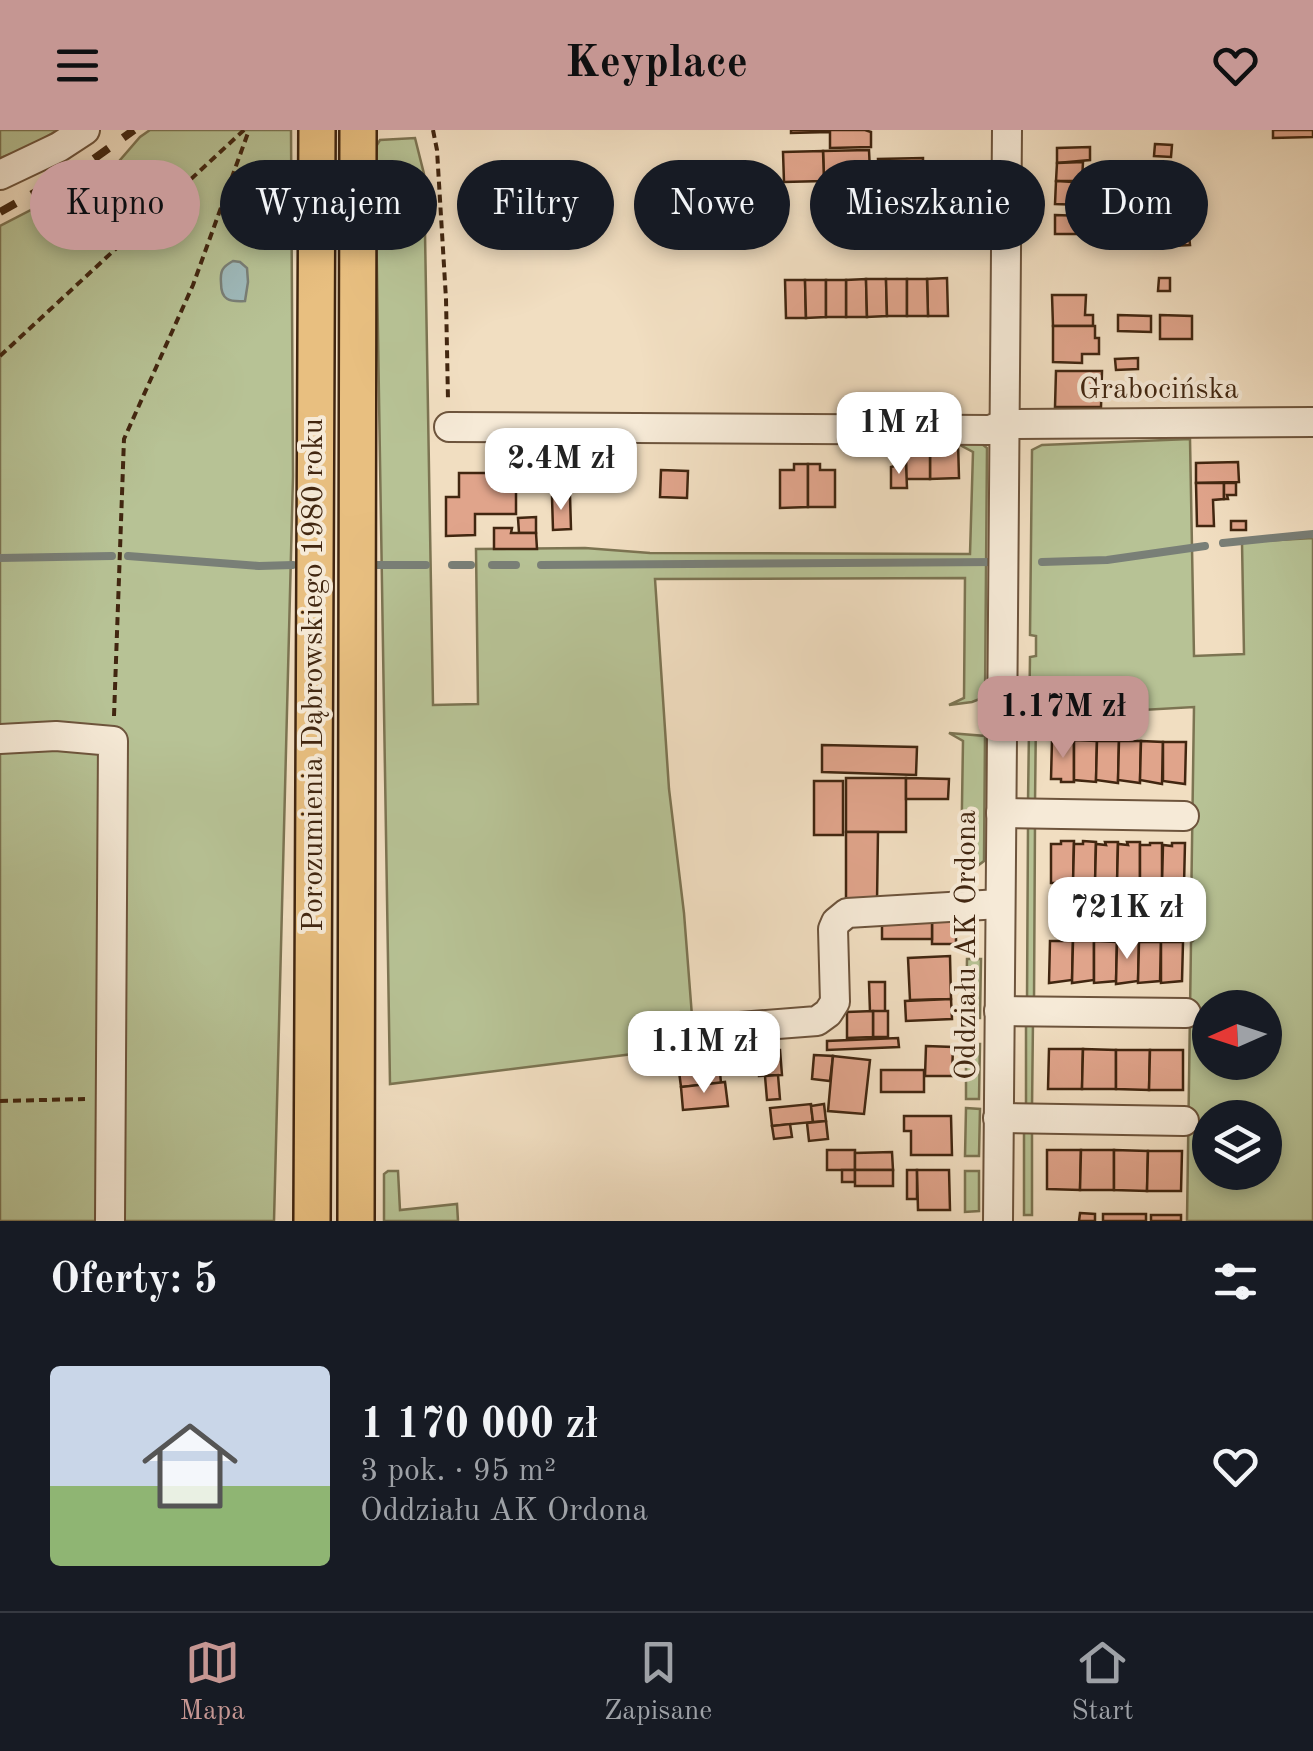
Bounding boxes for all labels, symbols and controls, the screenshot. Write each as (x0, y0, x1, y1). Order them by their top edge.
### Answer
icon: menu (50, 38, 105, 93)
icon: heart (1208, 38, 1263, 93)
text: Keyplace (565, 42, 748, 87)
chip: Kupno (30, 160, 200, 250)
chip: Wynajem (220, 160, 437, 250)
chip: Filtry (457, 160, 614, 250)
chip: Nowe (634, 160, 790, 250)
chip: Mieszkanie (810, 160, 1045, 250)
chip: Dom (1065, 160, 1208, 250)
street label: Grabocińska (1079, 375, 1239, 405)
pin: 1M zł (829, 392, 969, 477)
text: 1M zł (859, 408, 939, 440)
street label: Porozumienia Dąbrowskiego 1980 roku (299, 418, 329, 932)
pin: 2.4M zł (469, 428, 653, 513)
text: 2.4M zł (507, 444, 615, 476)
pin: 1.17M zł (960, 676, 1166, 761)
text: 1.17M zł (1000, 692, 1126, 724)
street label: Oddziału AK Ordona (952, 810, 982, 1080)
pin: 721K zł (1035, 877, 1219, 962)
text: 721K zł (1070, 893, 1184, 925)
north arrow (1192, 990, 1282, 1080)
map controls (1192, 990, 1282, 1190)
pin: 1.1M zł (612, 1011, 796, 1096)
text: 1.1M zł (650, 1027, 758, 1059)
button: layers (1192, 1100, 1282, 1190)
icon: filters (1208, 1254, 1263, 1309)
text: Oferty: 5 (50, 1260, 218, 1302)
text: 1 170 000 zł (360, 1405, 598, 1447)
icon: home (130, 1406, 250, 1526)
icon: heart (1208, 1439, 1263, 1494)
text: 3 pok. · 95 m² (360, 1456, 556, 1488)
text: Oddziału AK Ordona (360, 1496, 648, 1528)
tab: Mapa (179, 1635, 245, 1730)
tab: Zapisane (604, 1635, 712, 1730)
tab: Start (1071, 1635, 1133, 1730)

